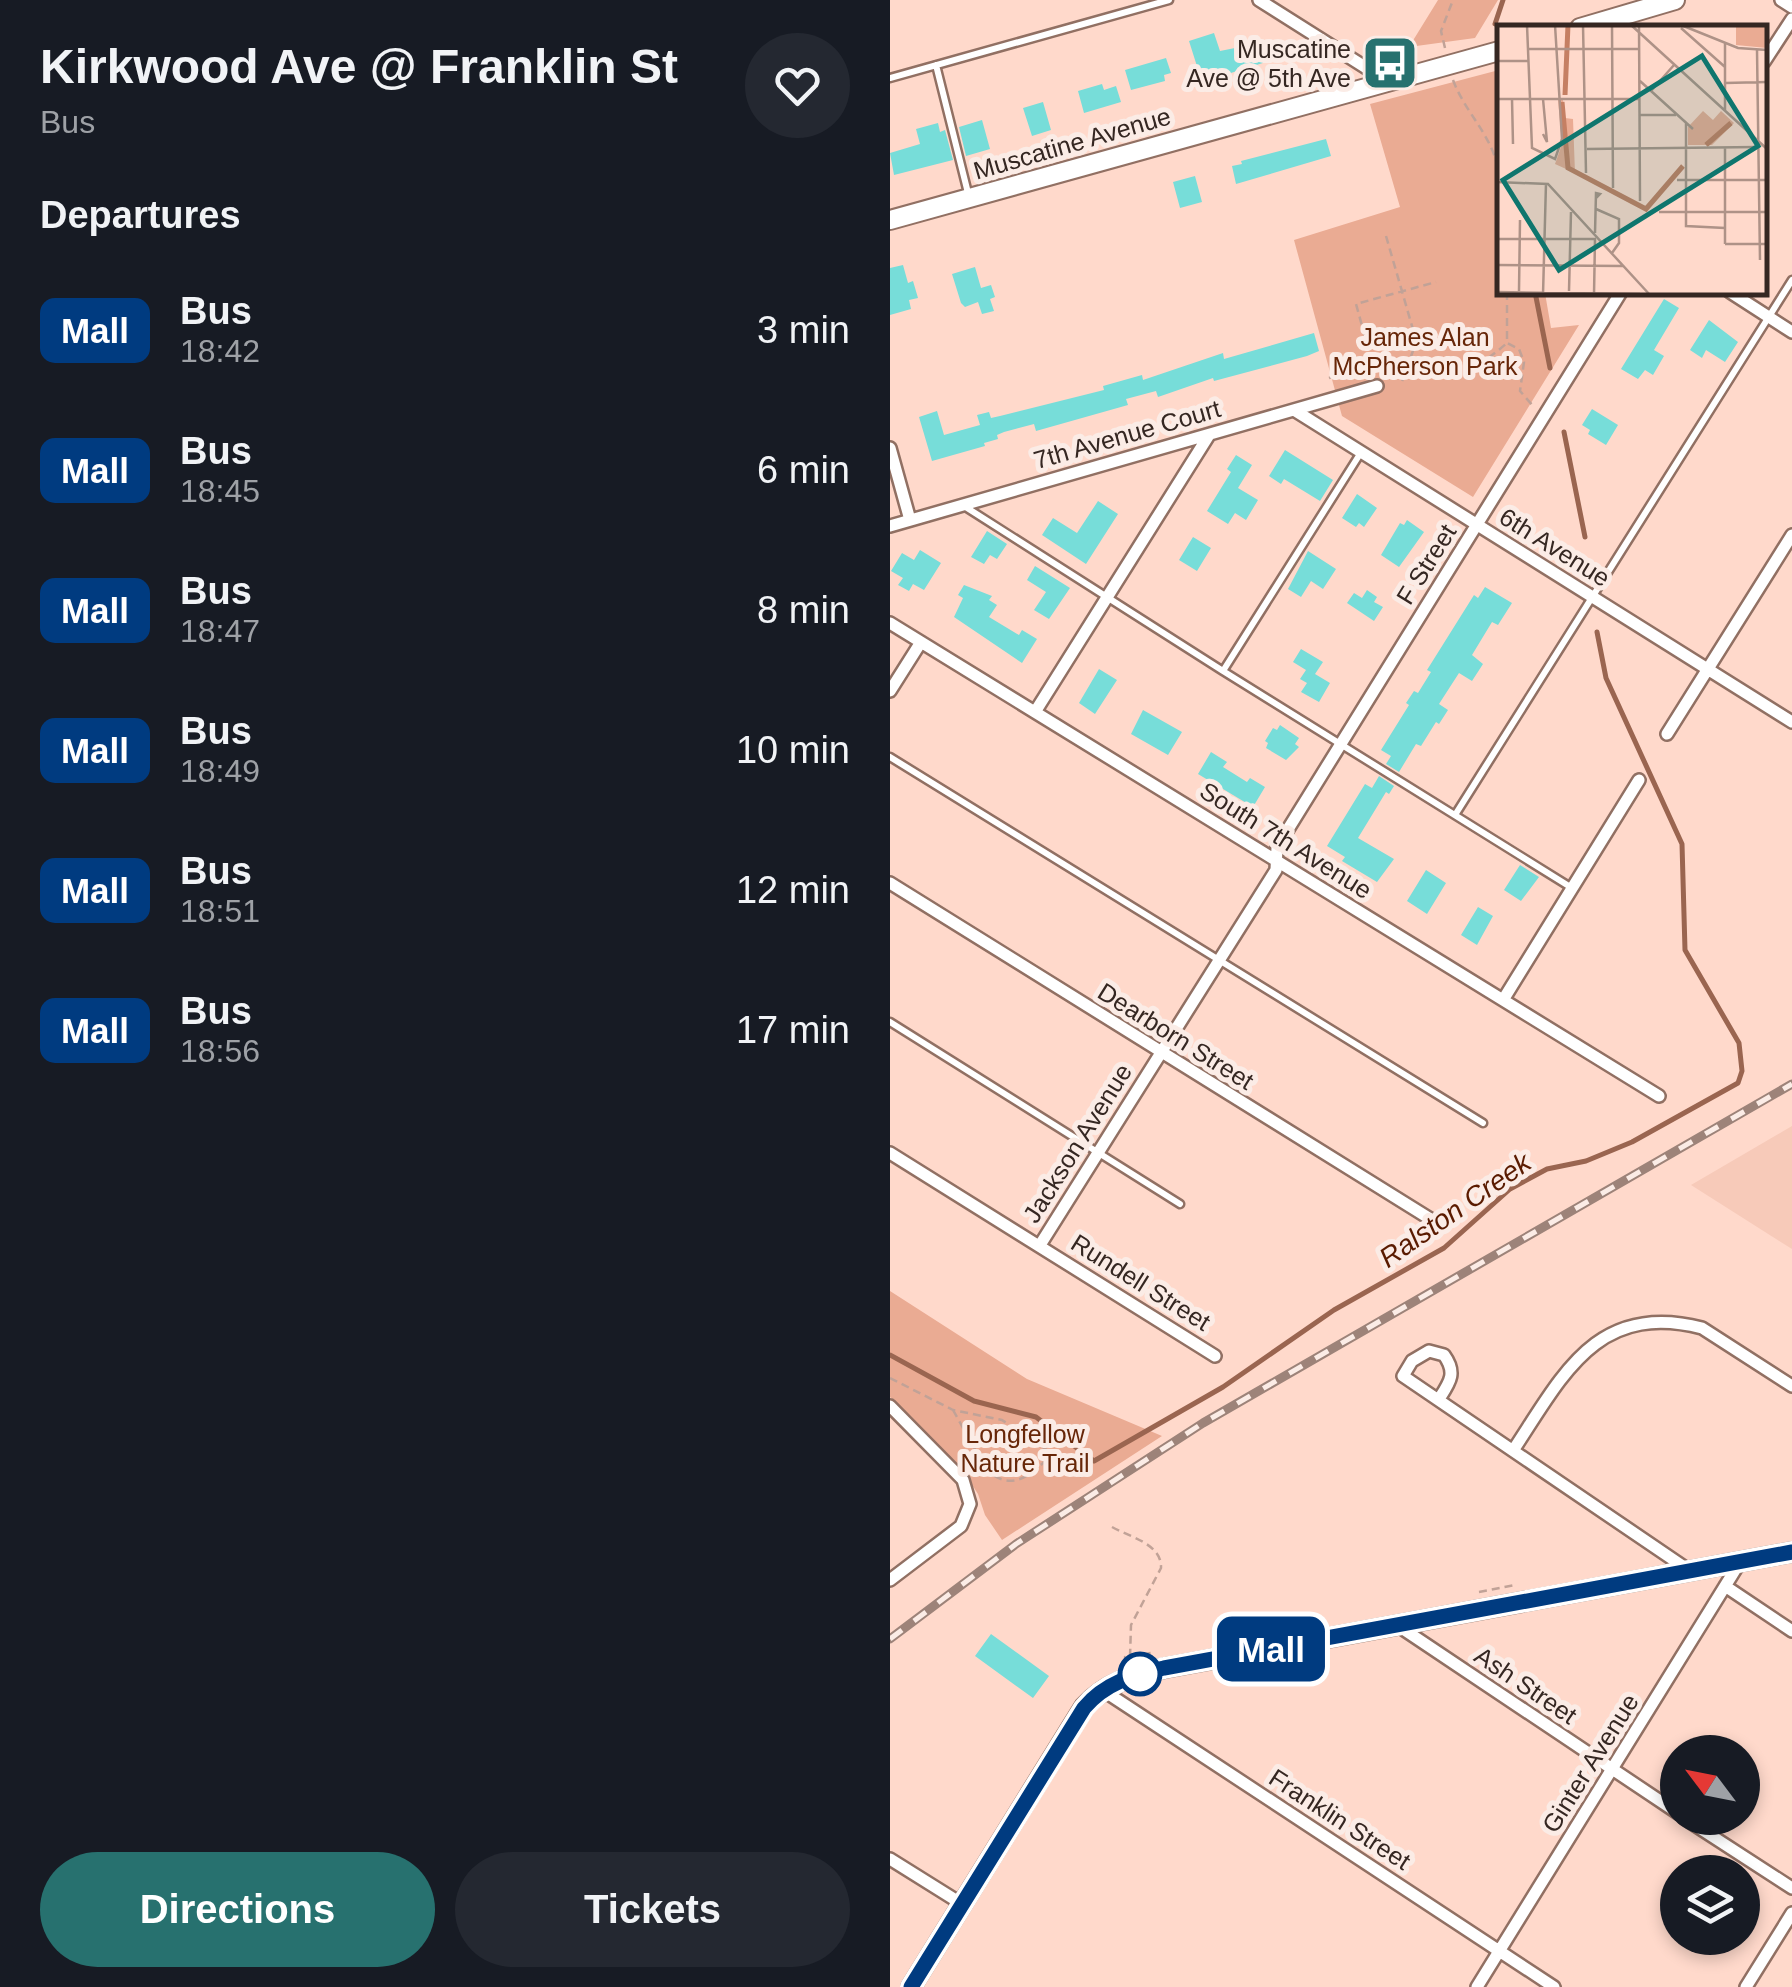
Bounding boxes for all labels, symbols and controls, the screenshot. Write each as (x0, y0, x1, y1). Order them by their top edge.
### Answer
inset map (1497, 25, 1767, 295)
button: heart (745, 33, 850, 138)
bus stop icon: Muscatine Ave @ 5th Ave (1360, 33, 1420, 93)
place label: Muscatine Ave @ 5th Ave (1186, 35, 1351, 92)
text: Kirkwood Ave @ Franklin St (40, 40, 678, 93)
street label: Muscatine Avenue (970, 101, 1174, 185)
text: Bus (40, 104, 95, 140)
text: Departures (40, 194, 241, 236)
text: Bus (180, 290, 252, 332)
text: 3 min (757, 309, 850, 351)
text: Mall (61, 311, 129, 350)
park label: James Alan McPherson Park (1333, 323, 1518, 380)
text: 18:42 (180, 333, 260, 369)
street label: 7th Avenue Court (1030, 394, 1224, 474)
text: Bus (180, 430, 252, 472)
text: 6 min (757, 449, 850, 491)
text: Mall (61, 451, 129, 490)
text: 18:45 (180, 473, 260, 509)
street label: 6th Avenue (1495, 502, 1615, 592)
street label: F Street (1391, 519, 1461, 609)
text: Bus (180, 570, 252, 612)
text: 8 min (757, 589, 850, 631)
text: Mall (61, 591, 129, 630)
text: 18:47 (180, 613, 260, 649)
text: Bus (180, 710, 252, 752)
text: 10 min (736, 729, 850, 771)
text: Mall (61, 731, 129, 770)
text: 18:49 (180, 753, 260, 789)
street label: South 7th Avenue (1195, 776, 1377, 904)
text: Bus (180, 850, 252, 892)
text: 12 min (736, 869, 850, 911)
text: Mall (61, 871, 129, 910)
text: 18:51 (180, 893, 260, 929)
street label: Dearborn Street (1093, 977, 1259, 1095)
text: Bus (180, 990, 252, 1032)
text: 17 min (736, 1009, 850, 1051)
text: Mall (61, 1011, 129, 1050)
text: 18:56 (180, 1033, 260, 1069)
street label: Jackson Avenue (1017, 1059, 1137, 1227)
water label: Ralston Creek (1373, 1145, 1538, 1274)
street label: Rundell Street (1066, 1228, 1216, 1336)
park label: Longfellow Nature Trail (960, 1420, 1090, 1477)
line badge: Mall (1201, 1616, 1341, 1682)
text: Mall (1237, 1630, 1305, 1669)
street label: Ash Street (1470, 1641, 1582, 1729)
unlabelled marker (1119, 1653, 1161, 1695)
street label: Ginter Avenue (1536, 1689, 1644, 1837)
north arrow (1660, 1735, 1760, 1835)
map controls (1660, 1735, 1760, 1955)
street label: Franklin Street (1264, 1763, 1416, 1875)
button: Directions (40, 1852, 435, 1967)
button: Tickets (455, 1852, 850, 1967)
button: layers (1660, 1855, 1760, 1955)

